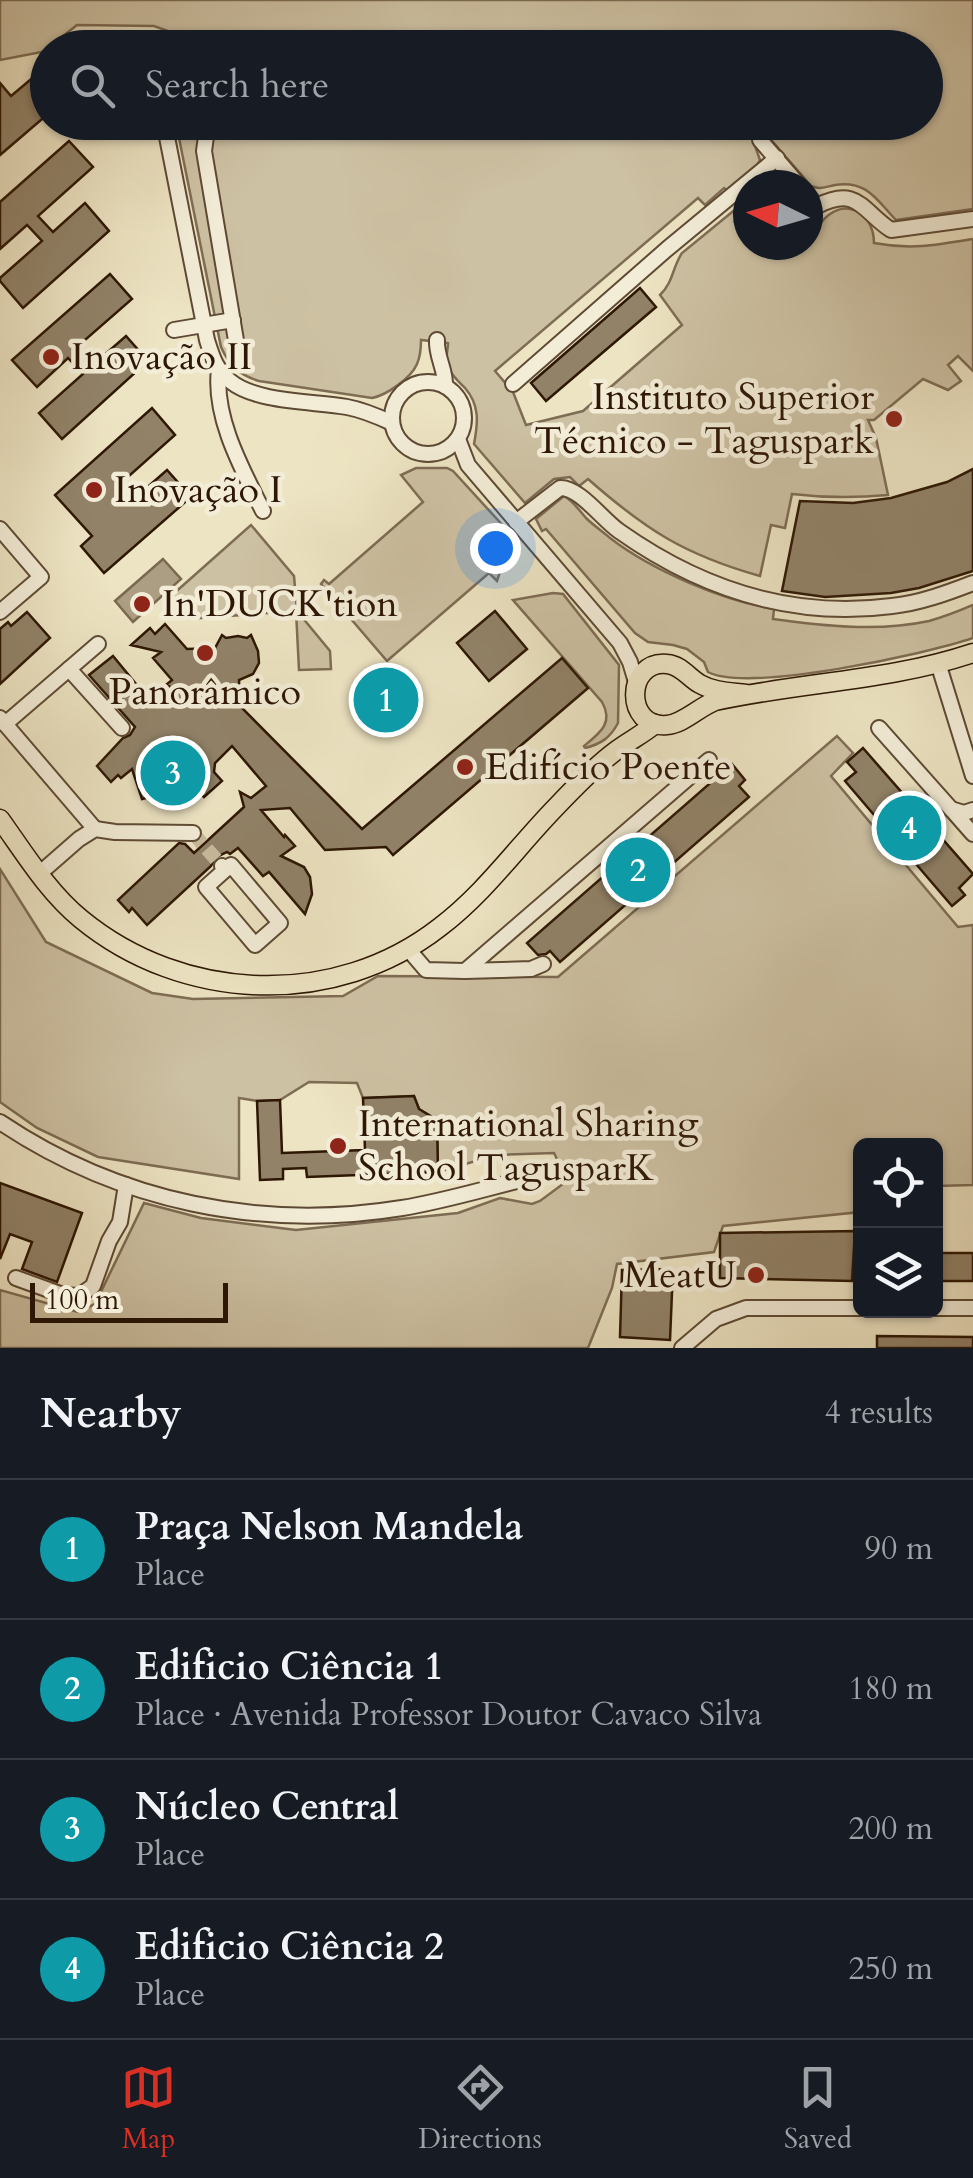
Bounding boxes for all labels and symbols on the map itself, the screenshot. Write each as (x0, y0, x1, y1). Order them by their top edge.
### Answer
north arrow (733, 170, 823, 260)
place label: Inovação II (71, 331, 252, 383)
marker: Inovação II (40, 346, 62, 368)
place label: Instituto Superior Técnico - Taguspark (534, 371, 875, 467)
marker: Instituto Superior Técnico - Taguspark (883, 408, 905, 430)
place label: Inovação I (114, 464, 282, 516)
marker: Inovação I (83, 479, 105, 501)
your location (470, 523, 521, 574)
place label: In'DUCK'tion (162, 578, 398, 630)
marker: In'DUCK'tion (131, 593, 153, 615)
marker: Panorâmico (194, 642, 216, 664)
pin: 1 (354, 662, 418, 738)
place label: Panorâmico (109, 666, 301, 718)
pin: 3 (140, 736, 206, 810)
place label: Edifício Poente (485, 741, 732, 793)
marker: Edifício Poente (454, 756, 476, 778)
pin: 4 (876, 790, 942, 866)
pin: 2 (606, 832, 670, 908)
place label: International Sharing School TagusparK (358, 1098, 699, 1194)
marker: International Sharing School TagusparK (327, 1135, 349, 1157)
place label: MeatU (624, 1249, 736, 1301)
marker: MeatU (745, 1264, 767, 1286)
scale bar (30, 1278, 228, 1322)

